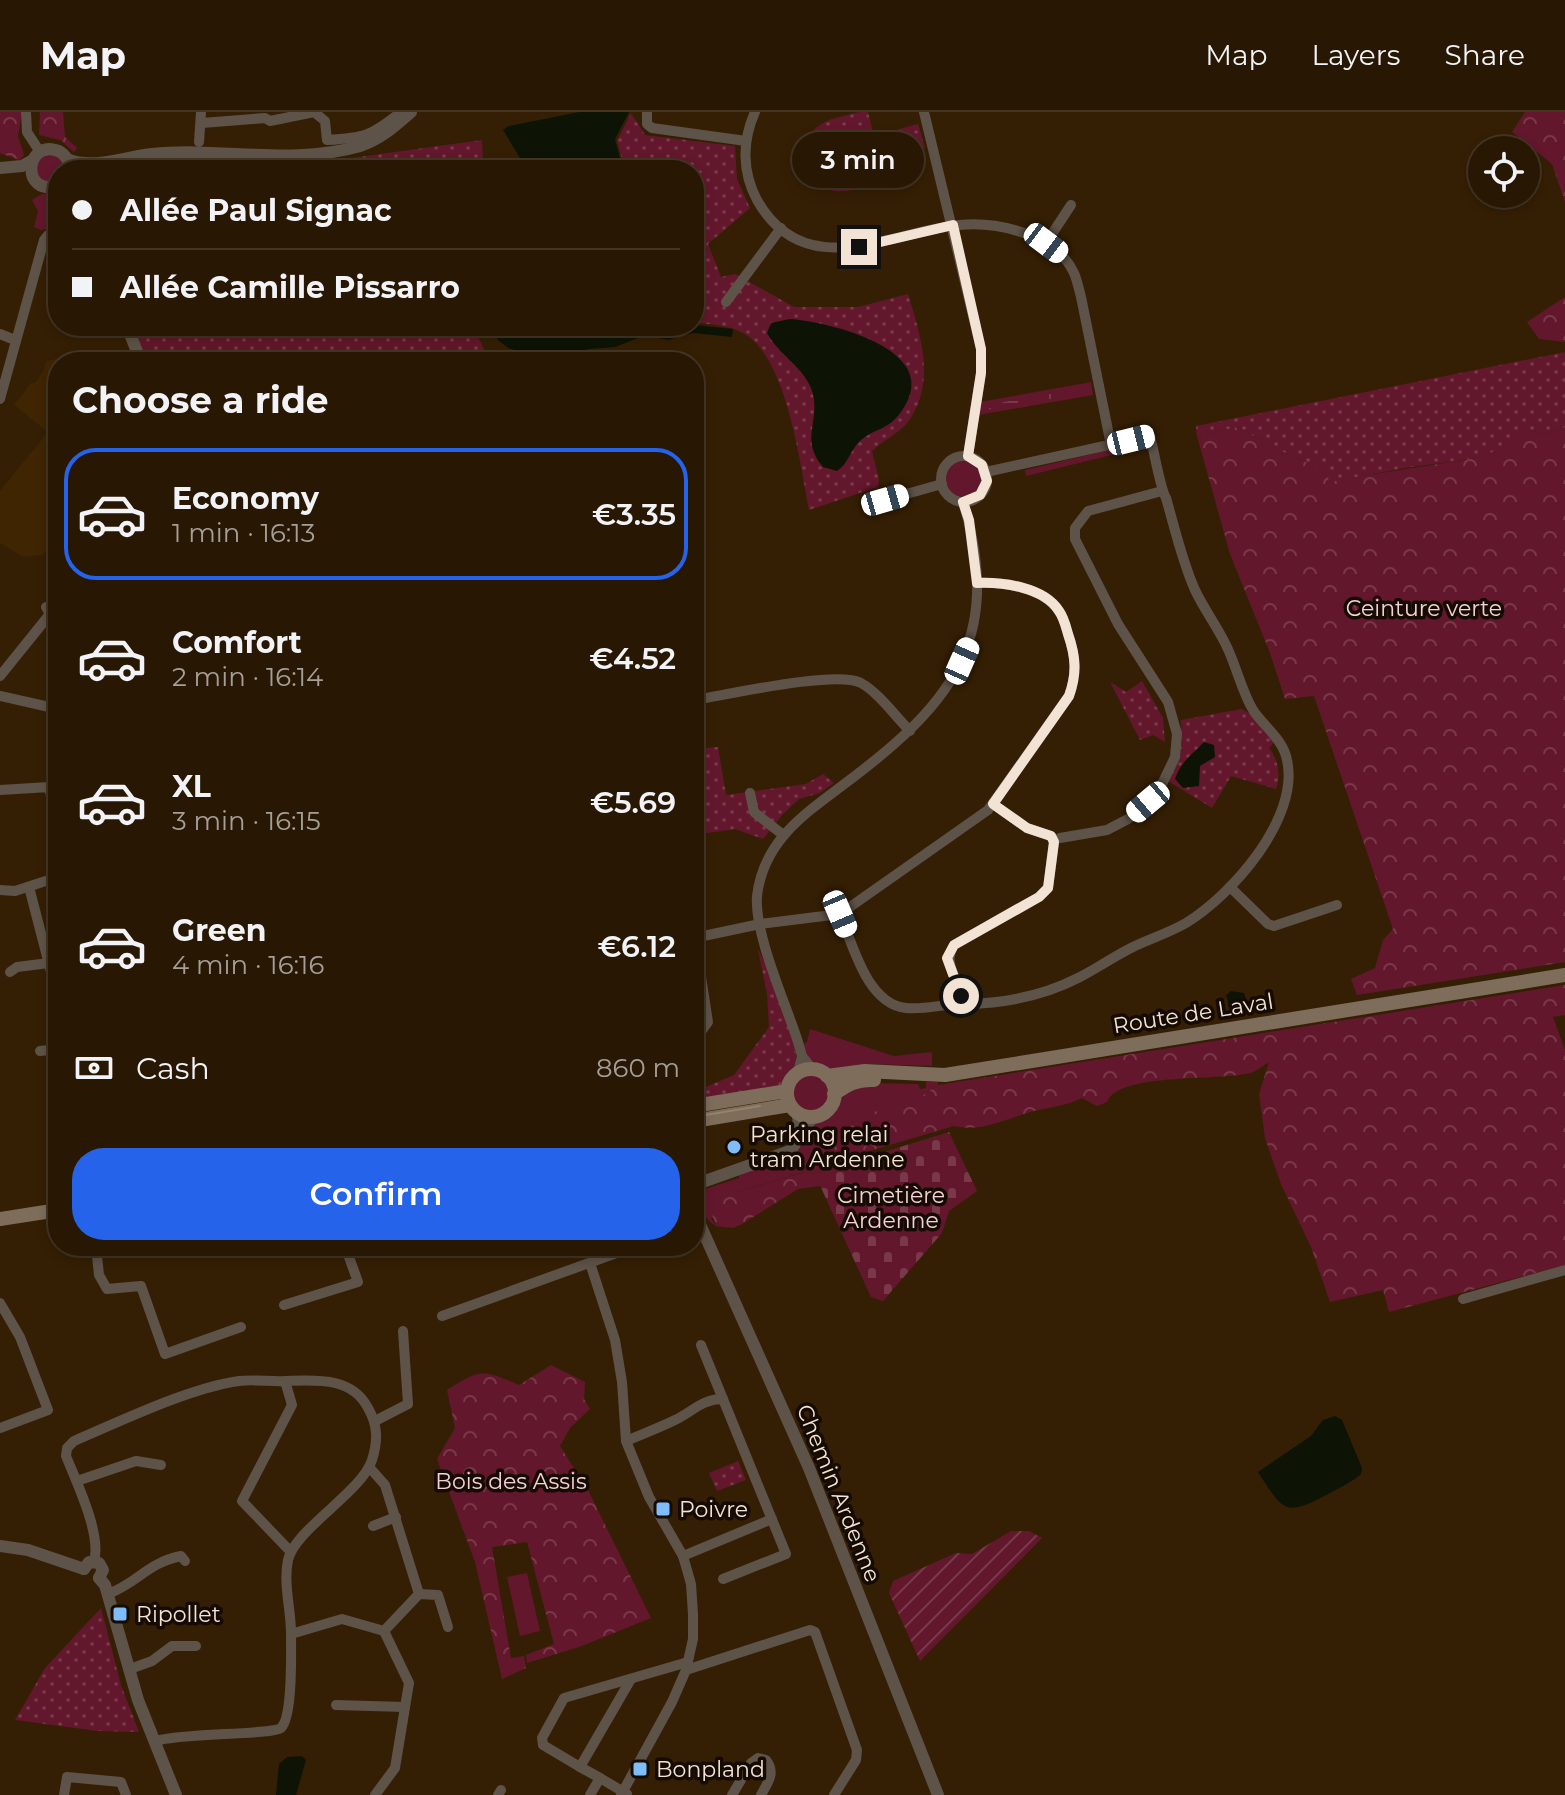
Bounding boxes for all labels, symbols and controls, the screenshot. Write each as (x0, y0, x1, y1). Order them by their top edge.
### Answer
text: Map (40, 32, 126, 79)
text: Map (1205, 38, 1268, 72)
text: Layers (1312, 38, 1401, 72)
text: Share (1445, 38, 1525, 72)
callout: 3 min (793, 131, 925, 187)
map controls (1468, 136, 1540, 208)
button: locate (1468, 136, 1540, 208)
text: 3 min (820, 144, 896, 176)
text: Allée Paul Signac (120, 192, 392, 229)
car (1020, 219, 1072, 267)
route end (841, 229, 877, 265)
text: Allée Camille Pissarro (120, 269, 460, 306)
text: Choose a ride (72, 378, 329, 422)
car (1105, 423, 1157, 457)
icon: car (76, 478, 148, 550)
text: Economy (172, 480, 319, 517)
car (859, 482, 911, 518)
text: €3.35 (592, 496, 676, 533)
text: 1 min · 16:13 (172, 517, 315, 549)
park label: Ceinture verte (1346, 595, 1502, 622)
icon: car (76, 622, 148, 694)
text: Comfort (172, 624, 302, 661)
car (941, 634, 983, 688)
text: €4.52 (589, 640, 676, 677)
text: 2 min · 16:14 (172, 661, 323, 693)
icon: car (76, 766, 148, 838)
text: XL (172, 768, 211, 805)
car (1122, 777, 1174, 827)
text: €5.69 (590, 784, 676, 821)
text: 3 min · 16:15 (172, 805, 321, 837)
car (820, 887, 860, 941)
icon: car (76, 910, 148, 982)
text: Green (172, 912, 266, 949)
text: €6.12 (598, 928, 676, 965)
text: 4 min · 16:16 (172, 949, 324, 981)
route start (943, 978, 979, 1014)
street label: Route de Laval (1111, 987, 1275, 1040)
icon: cash (72, 1046, 116, 1090)
text: Cash (136, 1050, 210, 1087)
text: 860 m (596, 1052, 680, 1084)
place label: Parking relai tram Ardenne (750, 1121, 905, 1173)
marker: Parking relai tram Ardenne (725, 1138, 743, 1156)
button: Confirm (72, 1148, 680, 1240)
park label: Cimetière Ardenne (837, 1182, 945, 1234)
street label: Chemin Ardenne (791, 1400, 886, 1586)
park label: Bois des Assis (435, 1468, 587, 1495)
place label: Poivre (679, 1496, 748, 1523)
marker: Poivre (654, 1500, 672, 1518)
place label: Ripollet (136, 1601, 221, 1628)
marker: Ripollet (111, 1605, 129, 1623)
place label: Bonpland (656, 1756, 765, 1783)
marker: Bonpland (631, 1760, 649, 1778)

